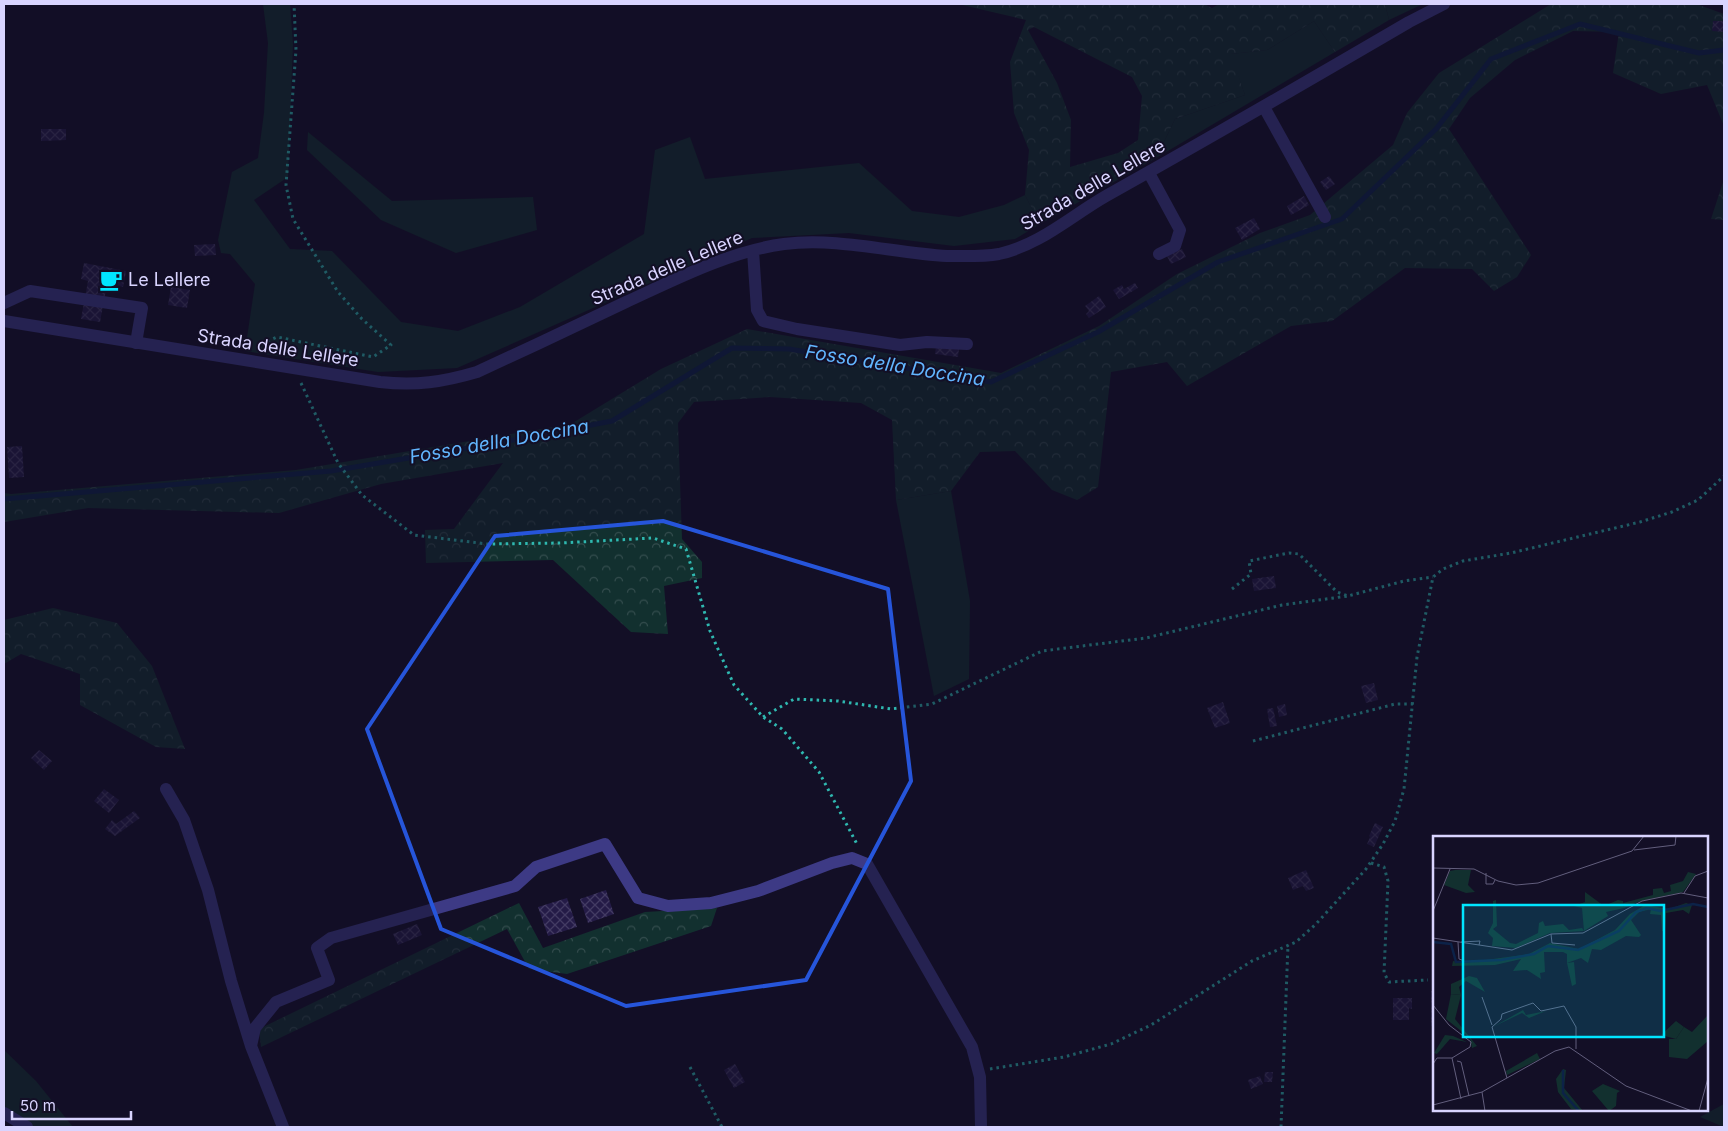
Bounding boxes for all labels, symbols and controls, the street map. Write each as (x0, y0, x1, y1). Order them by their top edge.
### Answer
street label: Strada delle Lellere (1017, 135, 1169, 234)
street label: Strada delle Lellere (588, 226, 746, 309)
cafe icon: Le Lellere (98, 267, 124, 293)
place label: Le Lellere (128, 269, 211, 290)
street label: Strada delle Lellere (196, 324, 360, 371)
water label: Fosso della Doccina (803, 340, 987, 391)
water label: Fosso della Doccina (408, 414, 591, 469)
inset map (1433, 836, 1708, 1111)
scale bar (12, 1088, 131, 1120)
text: 50 m (20, 1096, 56, 1115)

